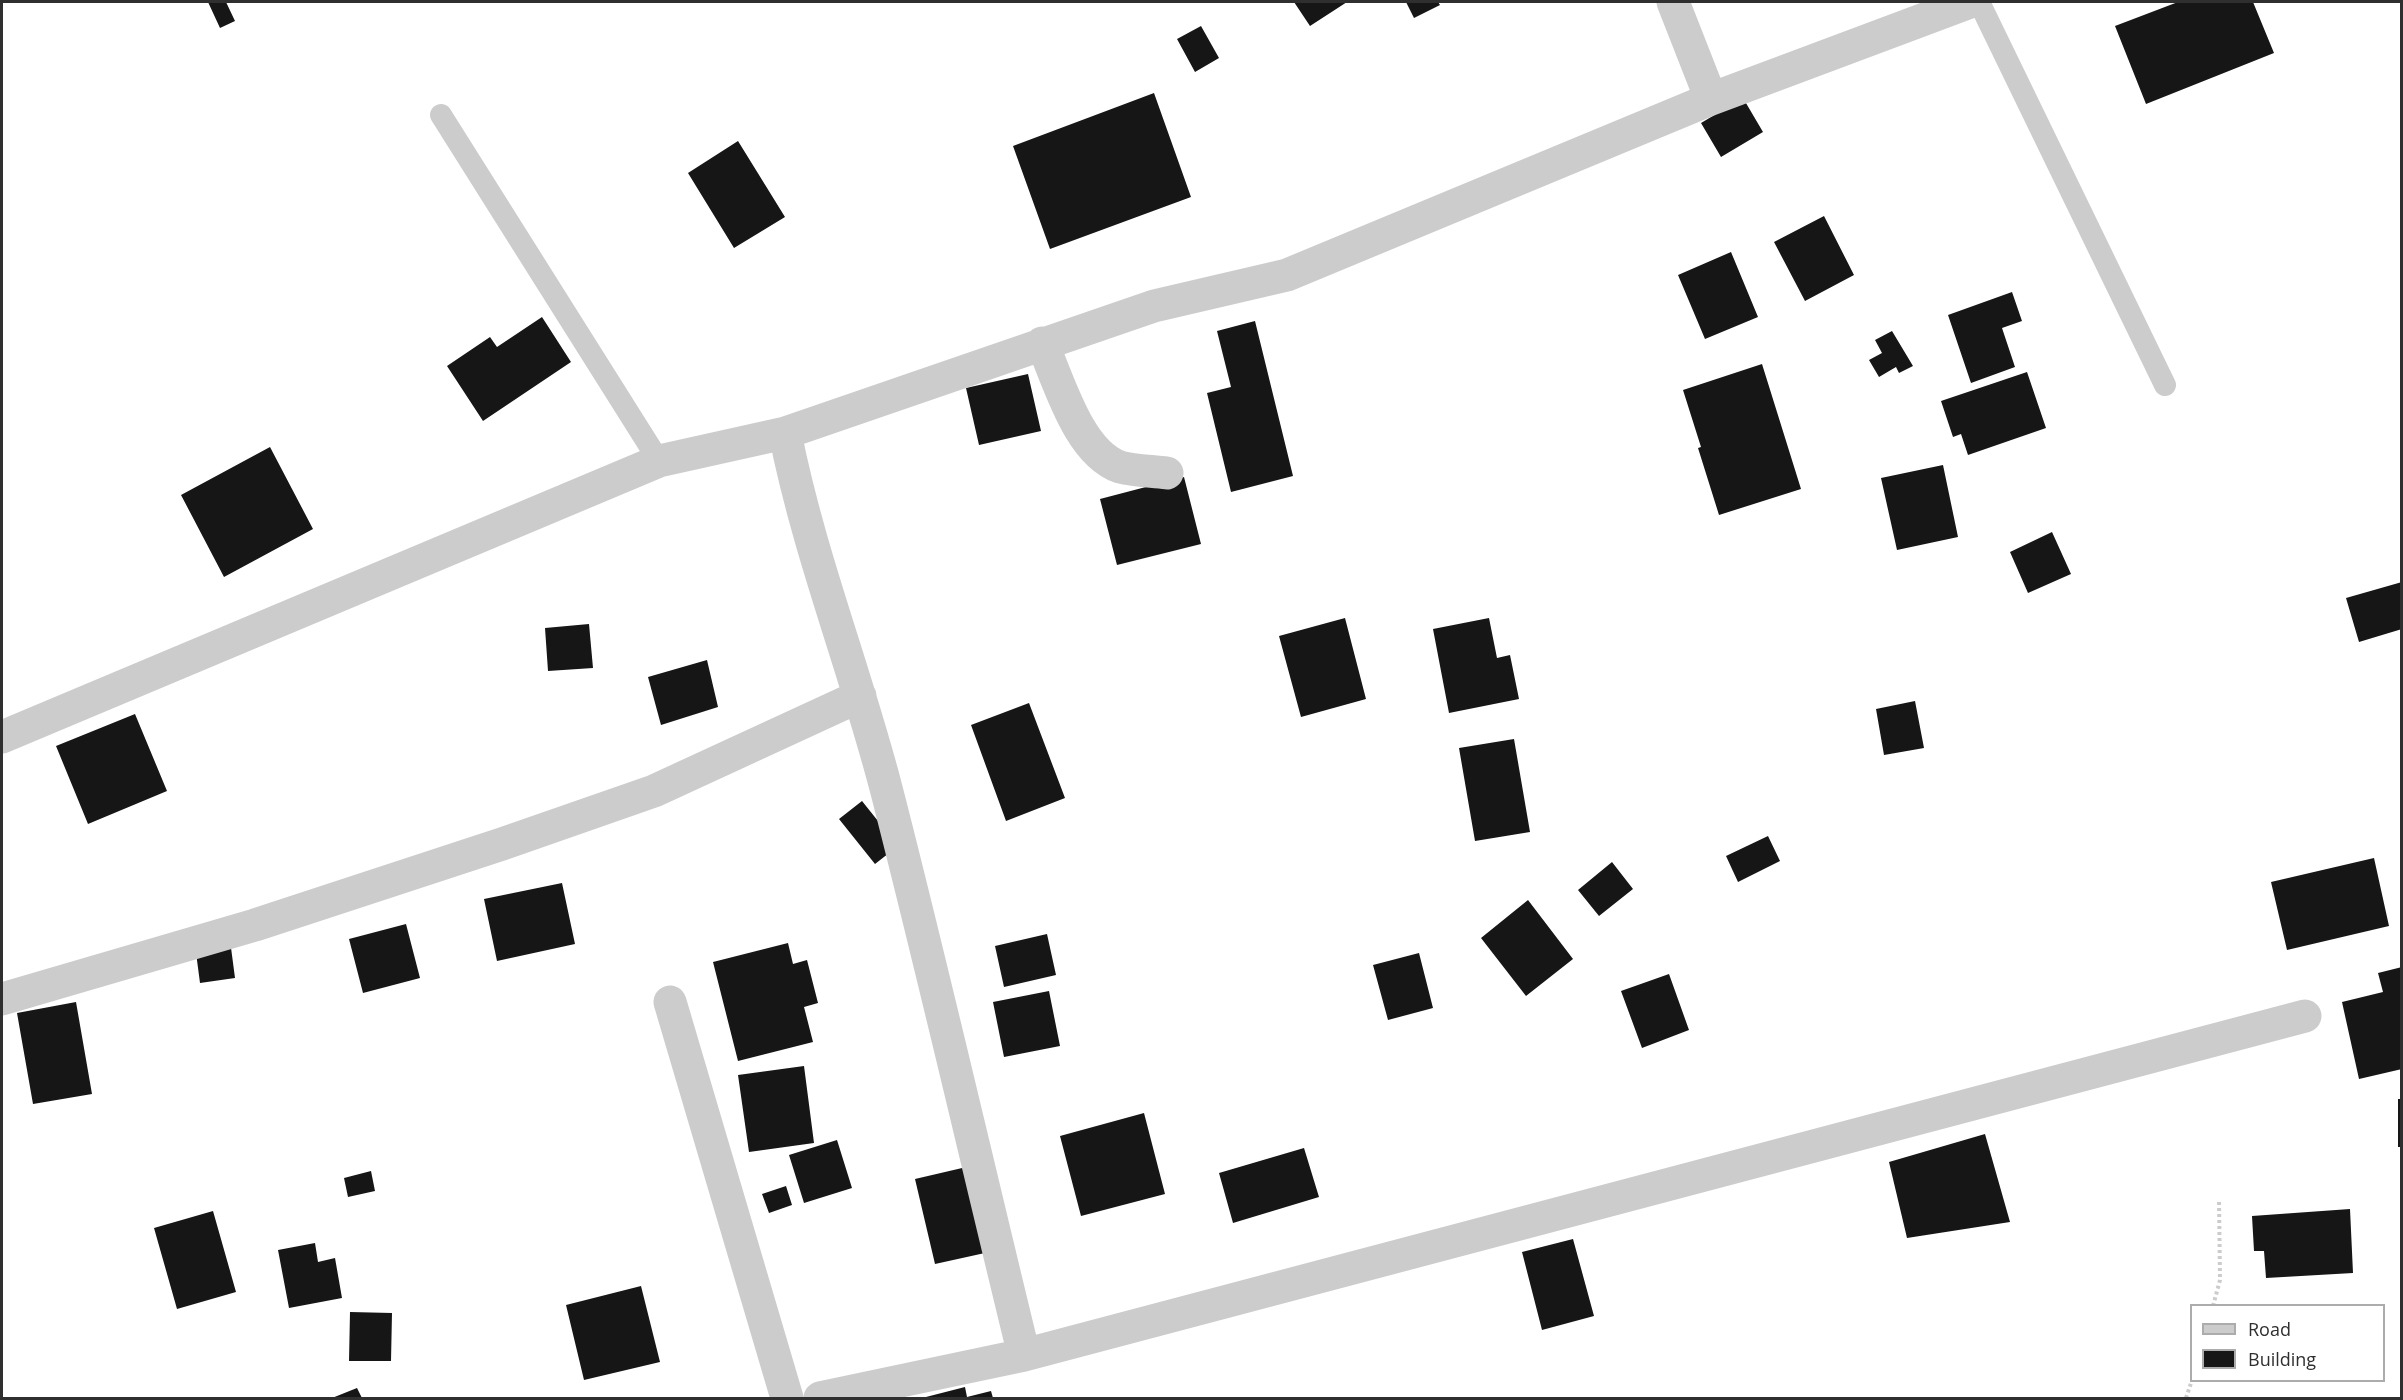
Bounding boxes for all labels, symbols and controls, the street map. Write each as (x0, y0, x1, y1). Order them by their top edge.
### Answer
legend (2190, 1304, 2385, 1382)
text: Road (2248, 1317, 2291, 1341)
text: Building (2248, 1347, 2316, 1371)

